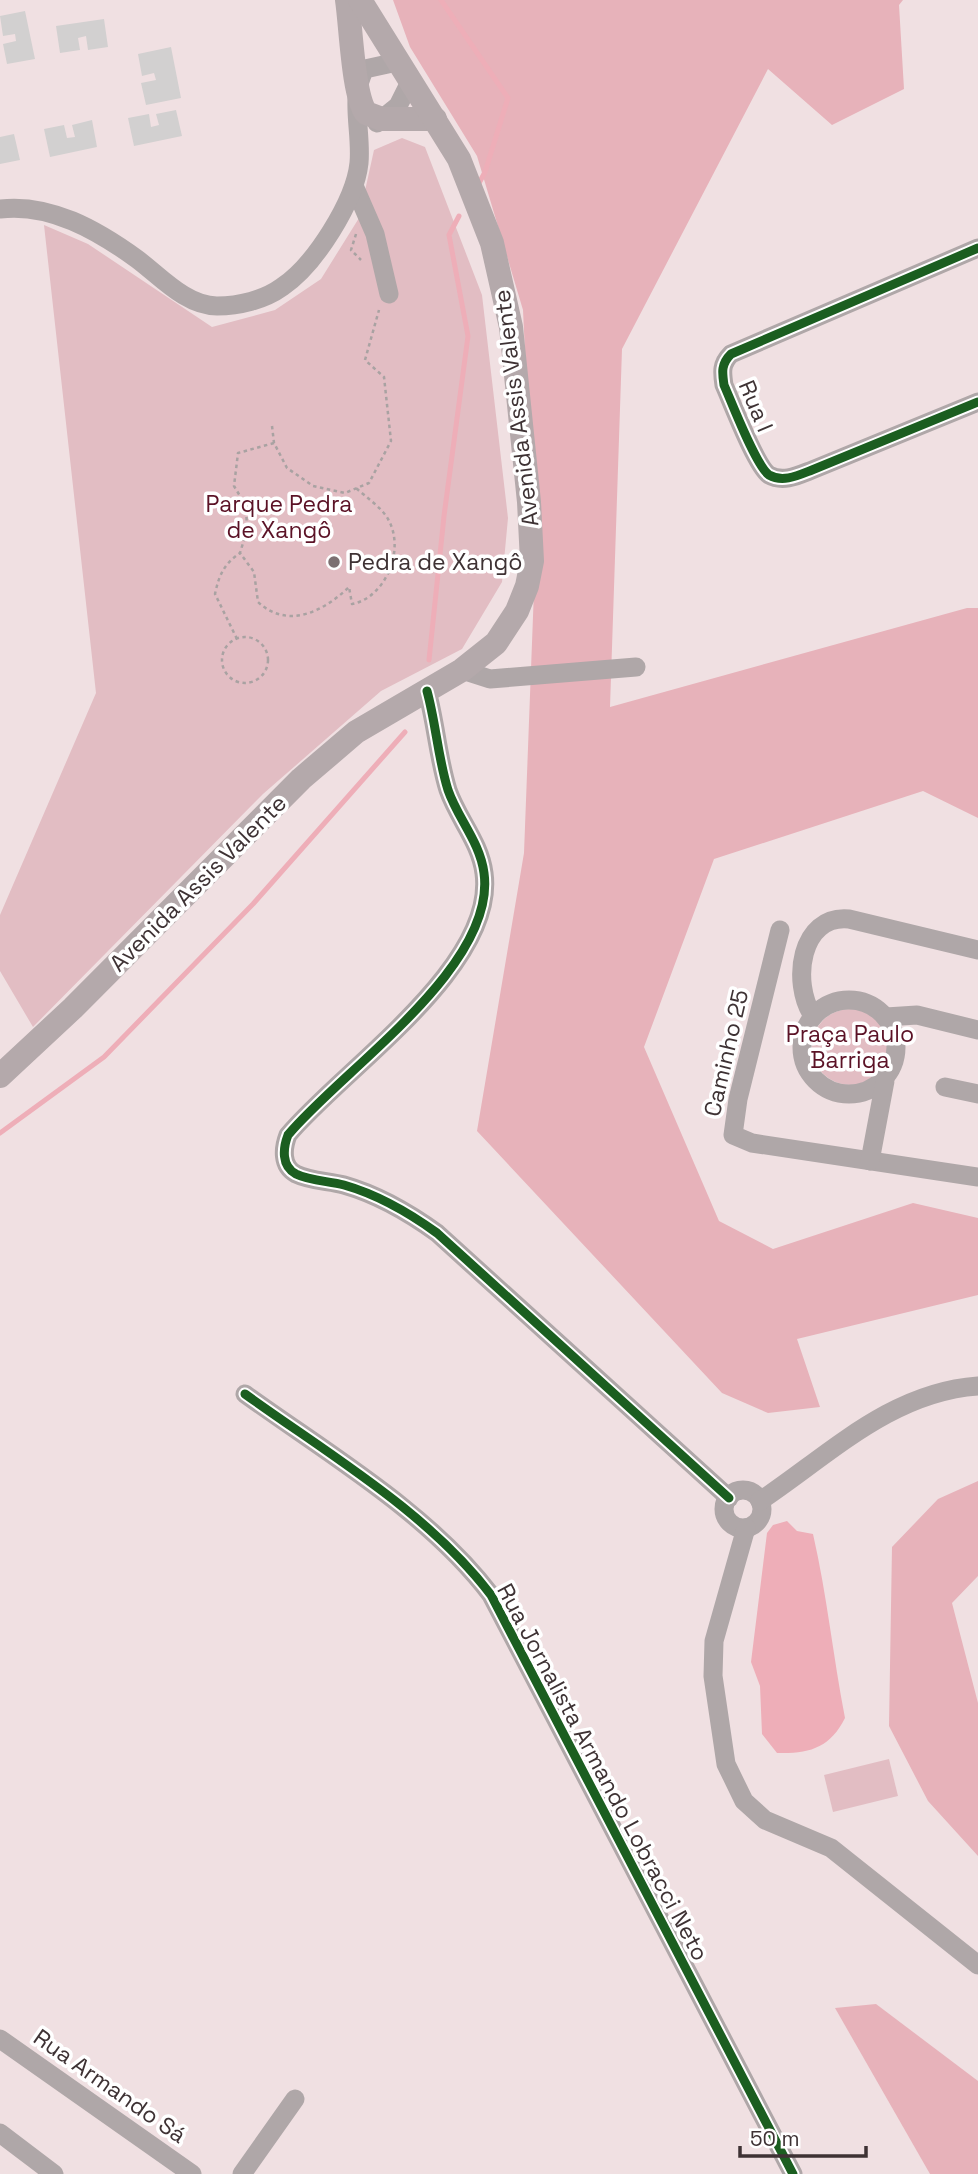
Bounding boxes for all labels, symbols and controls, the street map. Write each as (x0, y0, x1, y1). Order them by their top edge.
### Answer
street label: Avenida Assis Valente (487, 288, 545, 528)
street label: Rua I (732, 376, 780, 436)
park label: Parque Pedra de Xangô (206, 489, 352, 545)
place label: Pedra de Xangô (348, 547, 523, 577)
marker: Pedra de Xangô (326, 554, 342, 570)
street label: Avenida Assis Valente (103, 788, 293, 978)
street label: Caminho 25 (697, 987, 755, 1119)
park label: Praça Paulo Barriga (786, 1019, 914, 1075)
street label: Rua Jornalista Armando Lobracci Neto (490, 1578, 716, 1966)
street label: Rua Armando Sá (28, 2022, 192, 2150)
scale bar (740, 2114, 866, 2158)
text: 50 m (750, 2125, 800, 2152)

